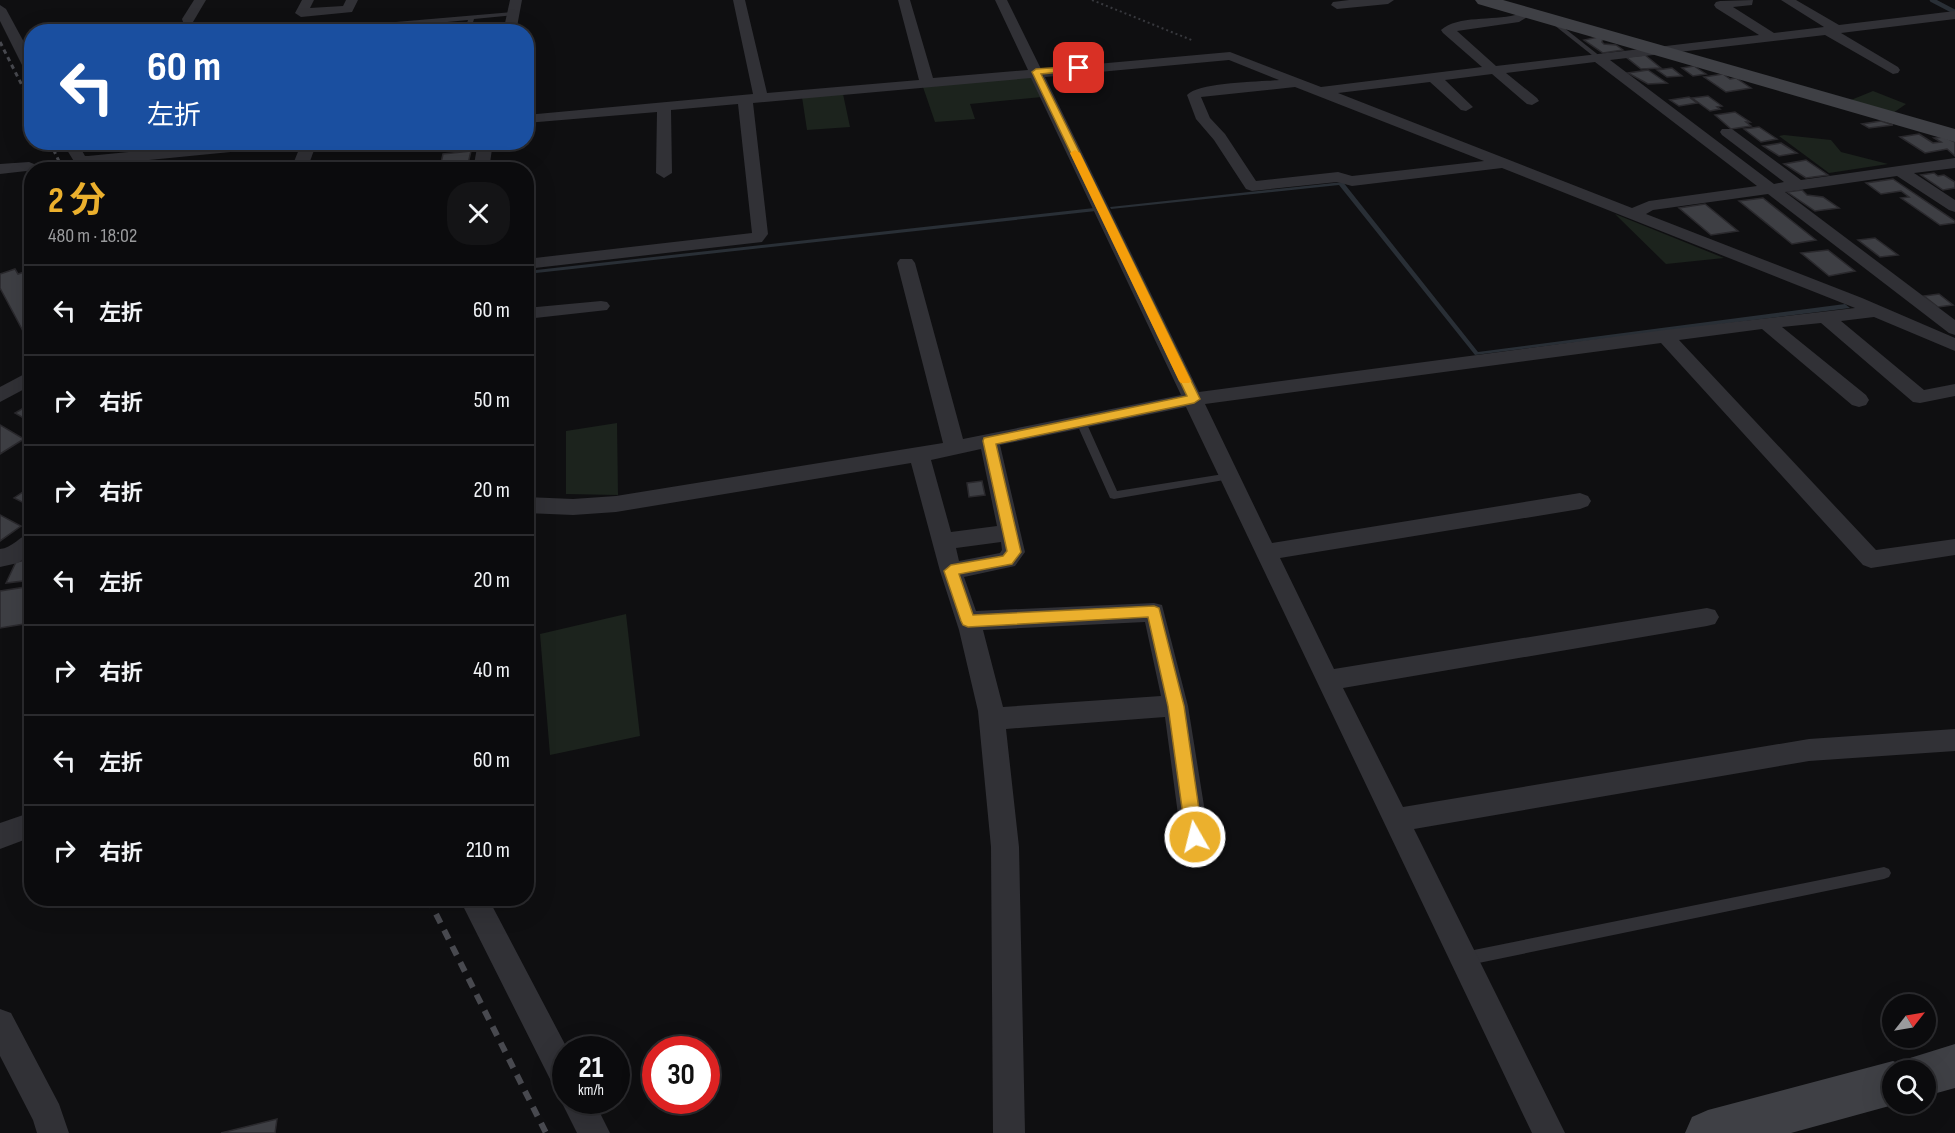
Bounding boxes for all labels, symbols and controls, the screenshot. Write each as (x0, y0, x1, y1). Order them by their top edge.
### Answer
text: 60 m (147, 42, 221, 93)
pin (1053, 42, 1104, 93)
icon: left (48, 48, 126, 126)
icon: arrive (1062, 51, 1095, 84)
text: 左折 (147, 100, 201, 132)
text: 2 分 (48, 180, 105, 223)
button: close (447, 182, 510, 245)
text: 480 m · 18:02 (48, 224, 137, 248)
icon: left (48, 294, 81, 327)
text: 60 m (473, 297, 510, 324)
text: 左折 (99, 300, 143, 327)
icon: right (48, 384, 81, 417)
text: 50 m (474, 387, 510, 414)
text: 右折 (99, 390, 143, 417)
icon: right (48, 474, 81, 507)
text: 20 m (474, 477, 510, 504)
text: 右折 (99, 480, 143, 507)
icon: left (48, 564, 81, 597)
text: 20 m (474, 567, 510, 594)
text: 左折 (99, 570, 143, 597)
icon: right (48, 654, 81, 687)
text: 40 m (473, 657, 510, 684)
text: 右折 (99, 660, 143, 687)
icon: left (48, 744, 81, 777)
text: 60 m (473, 747, 510, 774)
text: 左折 (99, 750, 143, 777)
position arrow (1163, 805, 1227, 869)
icon: right (48, 834, 81, 867)
text: 210 m (466, 837, 510, 864)
text: 右折 (99, 840, 143, 867)
north arrow (1882, 994, 1936, 1048)
map controls (1882, 994, 1936, 1114)
speed limit sign: 30 (642, 1036, 720, 1114)
text: 21 (579, 1050, 603, 1086)
button: search (1882, 1060, 1936, 1114)
text: km/h (578, 1081, 604, 1100)

